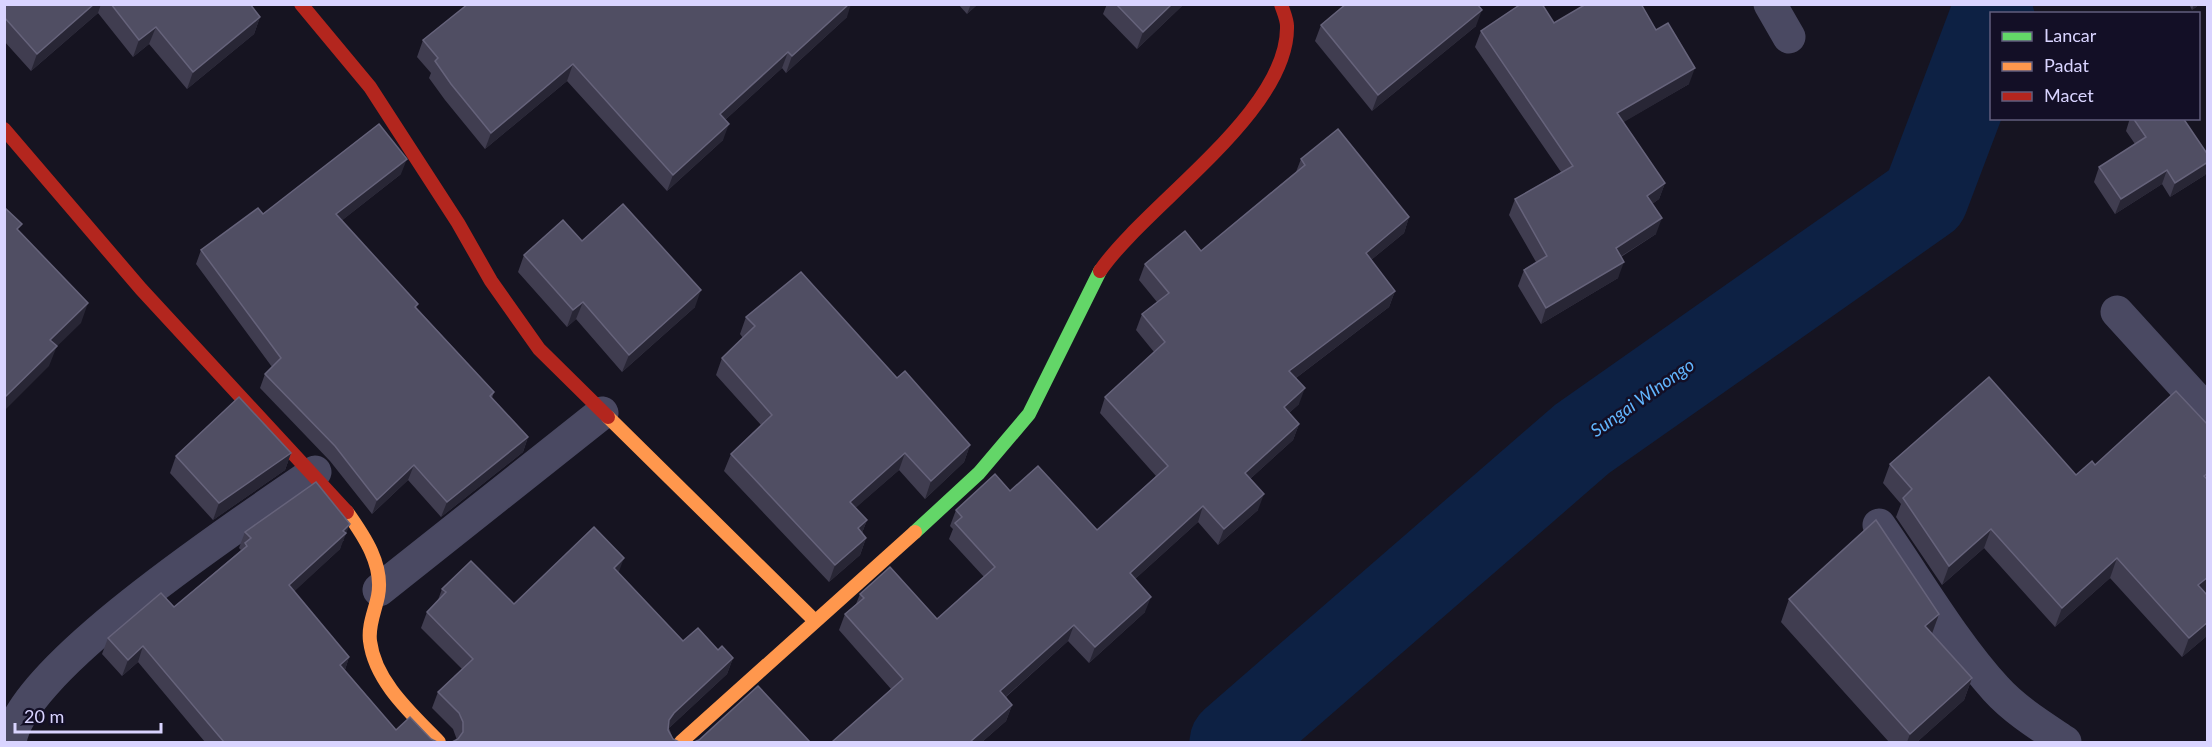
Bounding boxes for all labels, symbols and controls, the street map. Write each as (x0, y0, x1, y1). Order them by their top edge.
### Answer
legend (1990, 12, 2200, 120)
text: Lancar (2044, 24, 2097, 46)
text: Padat (2044, 54, 2089, 76)
text: Macet (2044, 84, 2094, 106)
water label: Sungai WInongo (1586, 353, 1698, 441)
scale bar (15, 696, 160, 734)
text: 20 m (24, 705, 64, 727)

